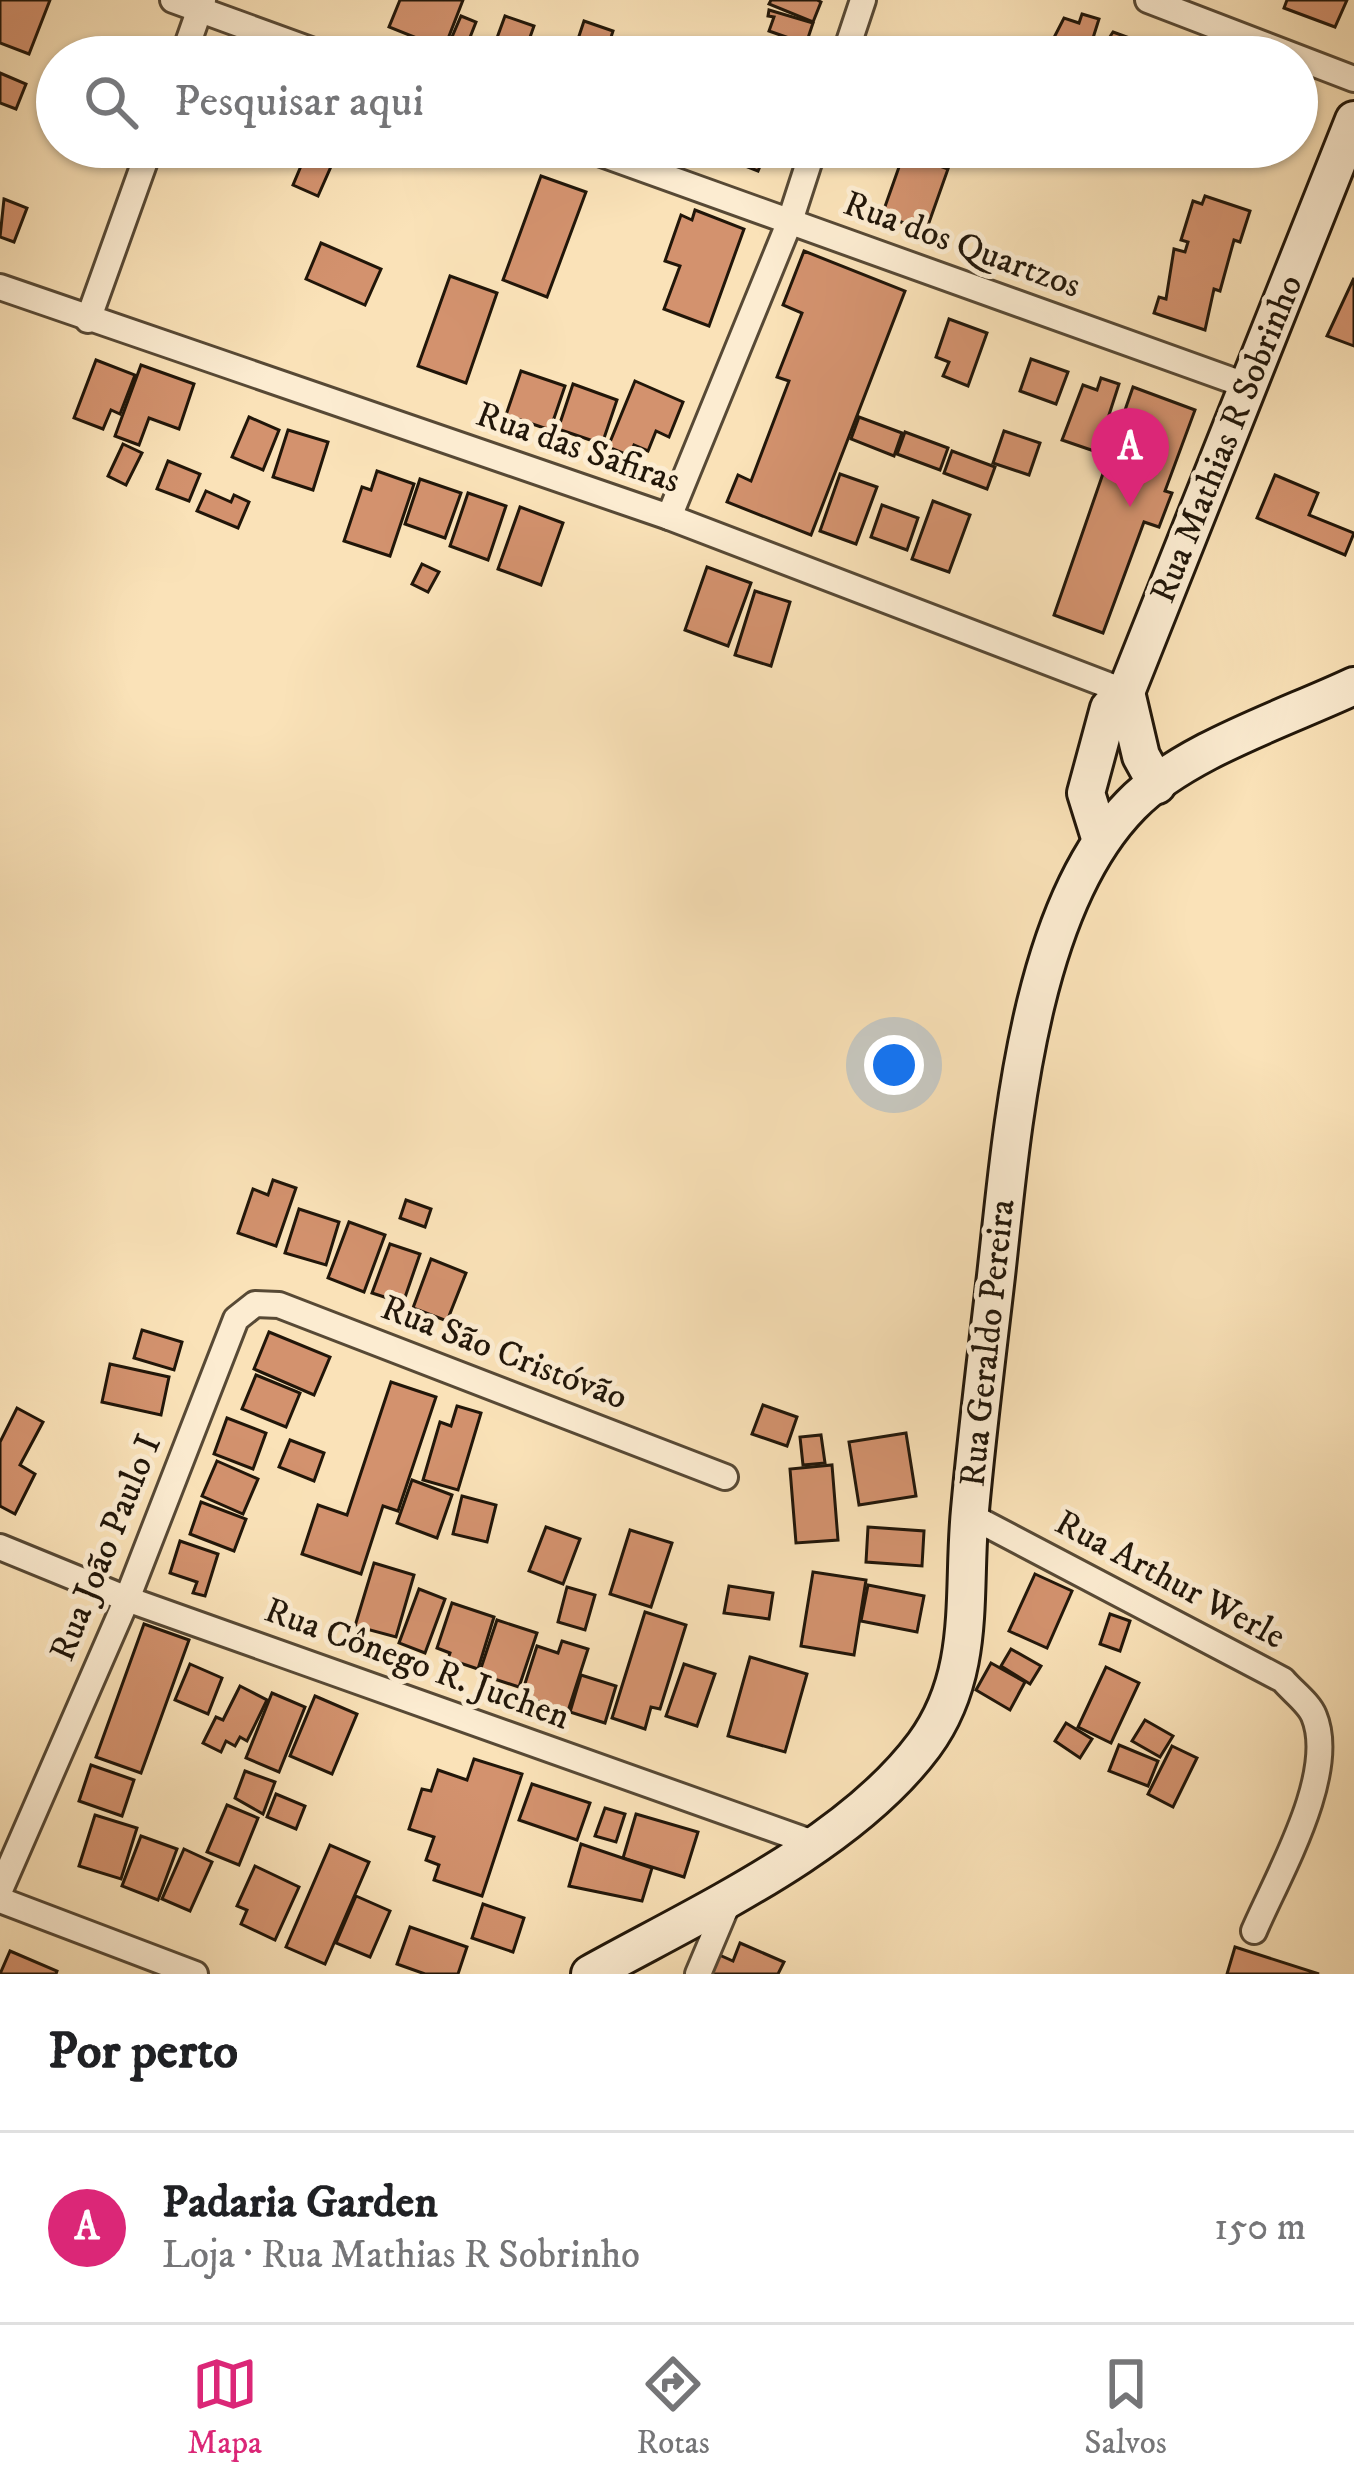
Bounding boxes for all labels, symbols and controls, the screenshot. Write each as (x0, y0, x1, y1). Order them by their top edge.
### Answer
search box (36, 36, 1318, 168)
icon: search (78, 69, 144, 135)
text: Pesquisar aqui (174, 74, 424, 130)
street label: Rua dos Quartzos (837, 181, 1087, 309)
street label: Rua Mathias R Sobrinho (1141, 268, 1313, 610)
street label: Rua das Safiras (470, 392, 686, 504)
pin: A (1091, 408, 1169, 507)
your location (864, 1035, 924, 1095)
street label: Rua Geraldo Pereira (951, 1196, 1026, 1489)
street label: Rua São Cristóvão (375, 1285, 633, 1421)
street label: Rua João Paulo I (40, 1428, 172, 1668)
street label: Rua Arthur Werle (1047, 1500, 1293, 1660)
street label: Rua Cônego R. Juchen (258, 1588, 576, 1740)
text: Por perto (48, 2020, 238, 2084)
text: Padaria Garden (162, 2175, 438, 2231)
text: A (75, 2203, 99, 2252)
text: 150 m (1214, 2203, 1306, 2252)
text: Loja · Rua Mathias R Sobrinho (162, 2231, 640, 2280)
tab: Mapa (187, 2351, 262, 2464)
tab: Rotas (636, 2351, 710, 2464)
tab: Salvos (1084, 2351, 1167, 2464)

